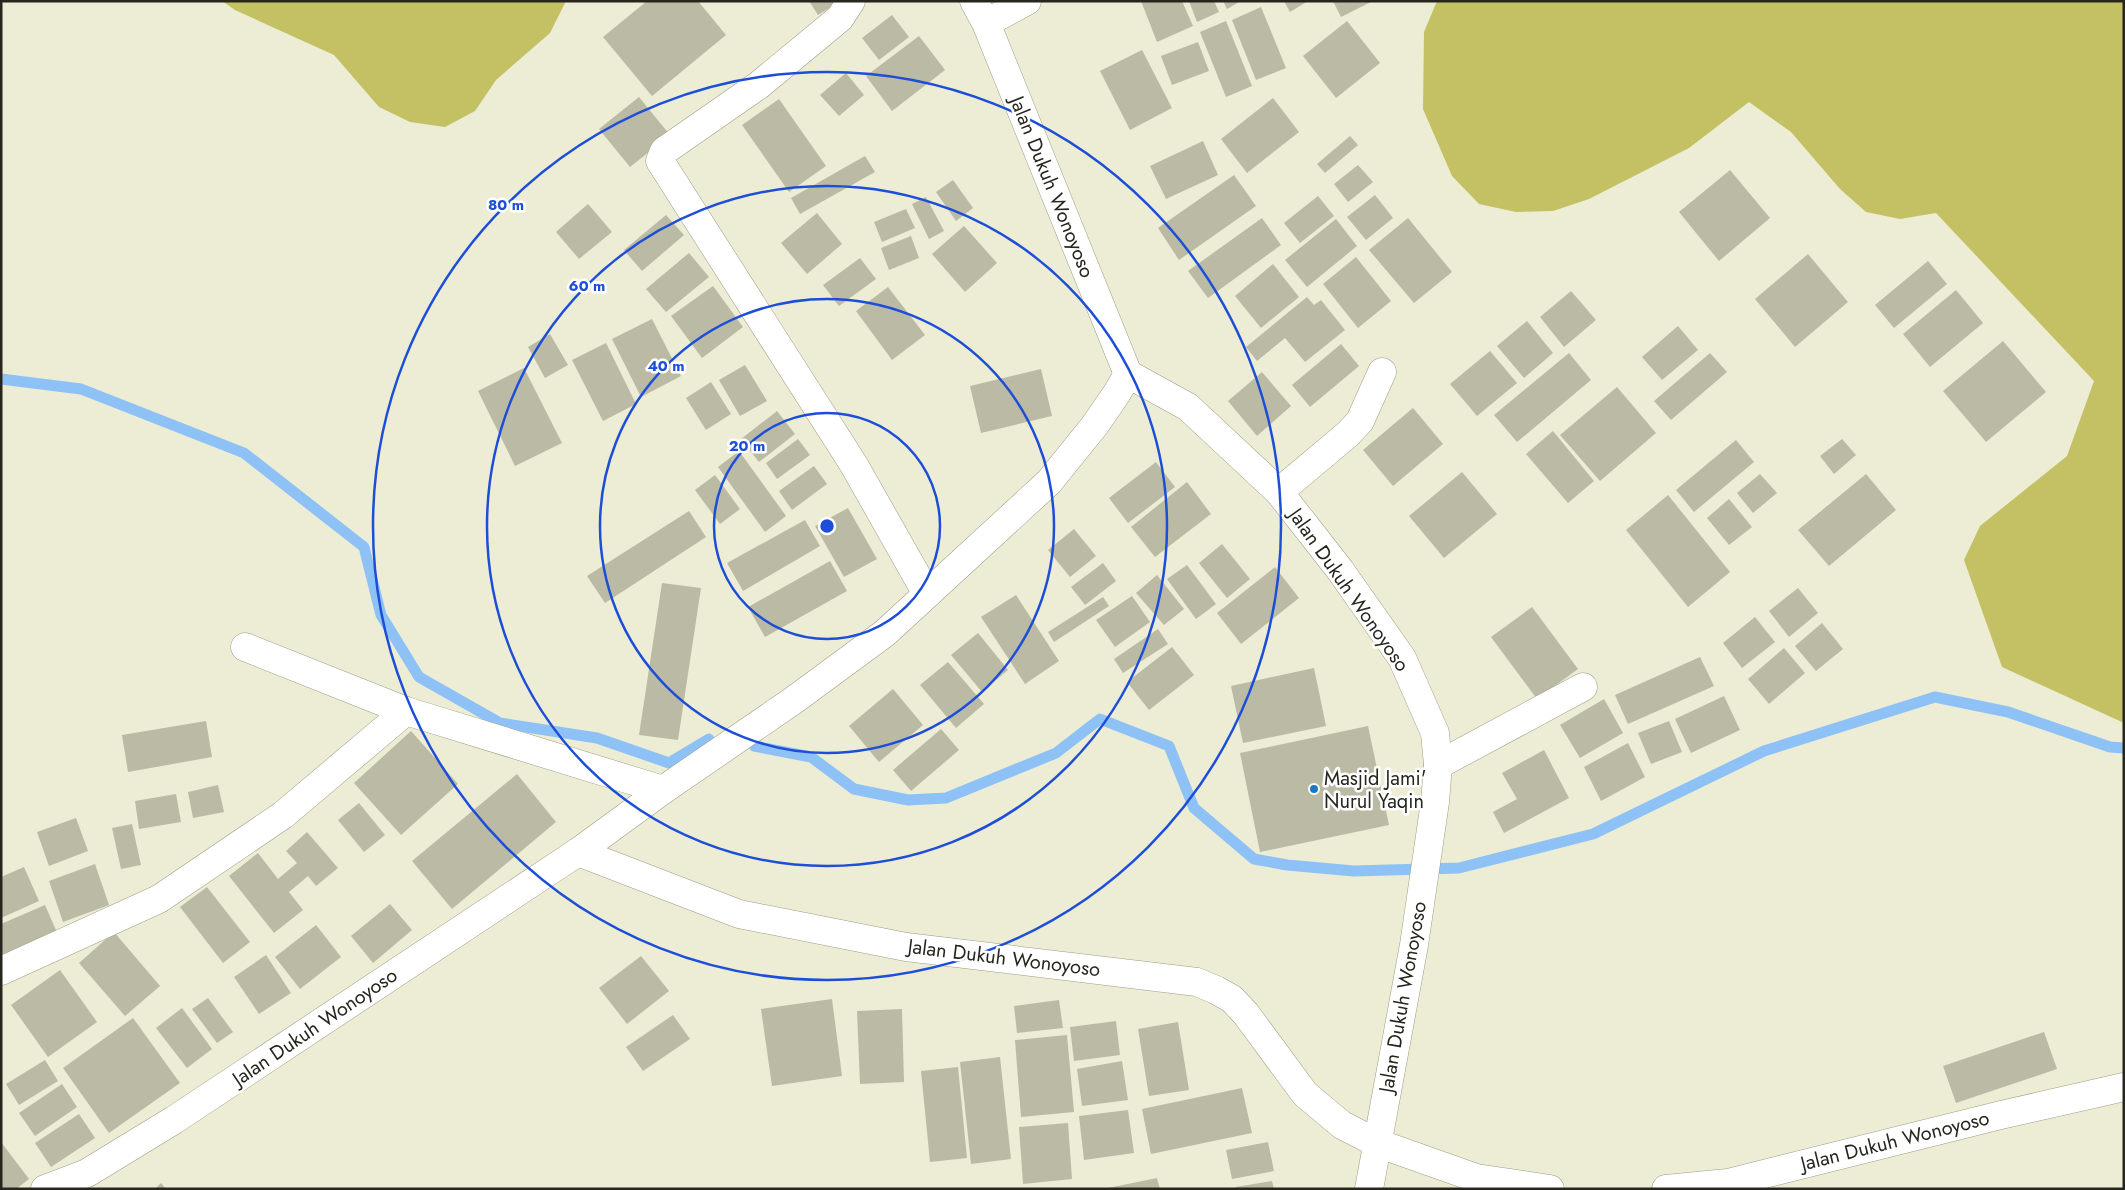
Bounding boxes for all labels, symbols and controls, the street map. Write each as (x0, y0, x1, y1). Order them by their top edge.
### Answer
street label: Jalan Dukuh Wonoyoso (1001, 89, 1102, 282)
text: 80 m (488, 194, 524, 216)
text: 60 m (569, 275, 605, 297)
text: 40 m (647, 355, 685, 377)
text: 20 m (729, 435, 765, 457)
street label: Jalan Dukuh Wonoyoso (1280, 500, 1416, 678)
centre of rings (818, 517, 836, 535)
place label: Masjid Jami' Nurul Yaqin (1324, 764, 1426, 816)
marker: Masjid Jami' Nurul Yaqin (1308, 783, 1320, 795)
street label: Jalan Dukuh Wonoyoso (1371, 899, 1434, 1098)
street label: Jalan Dukuh Wonoyoso (903, 931, 1102, 984)
street label: Jalan Dukuh Wonoyoso (224, 961, 403, 1095)
street label: Jalan Dukuh Wonoyoso (1795, 1104, 1992, 1179)

